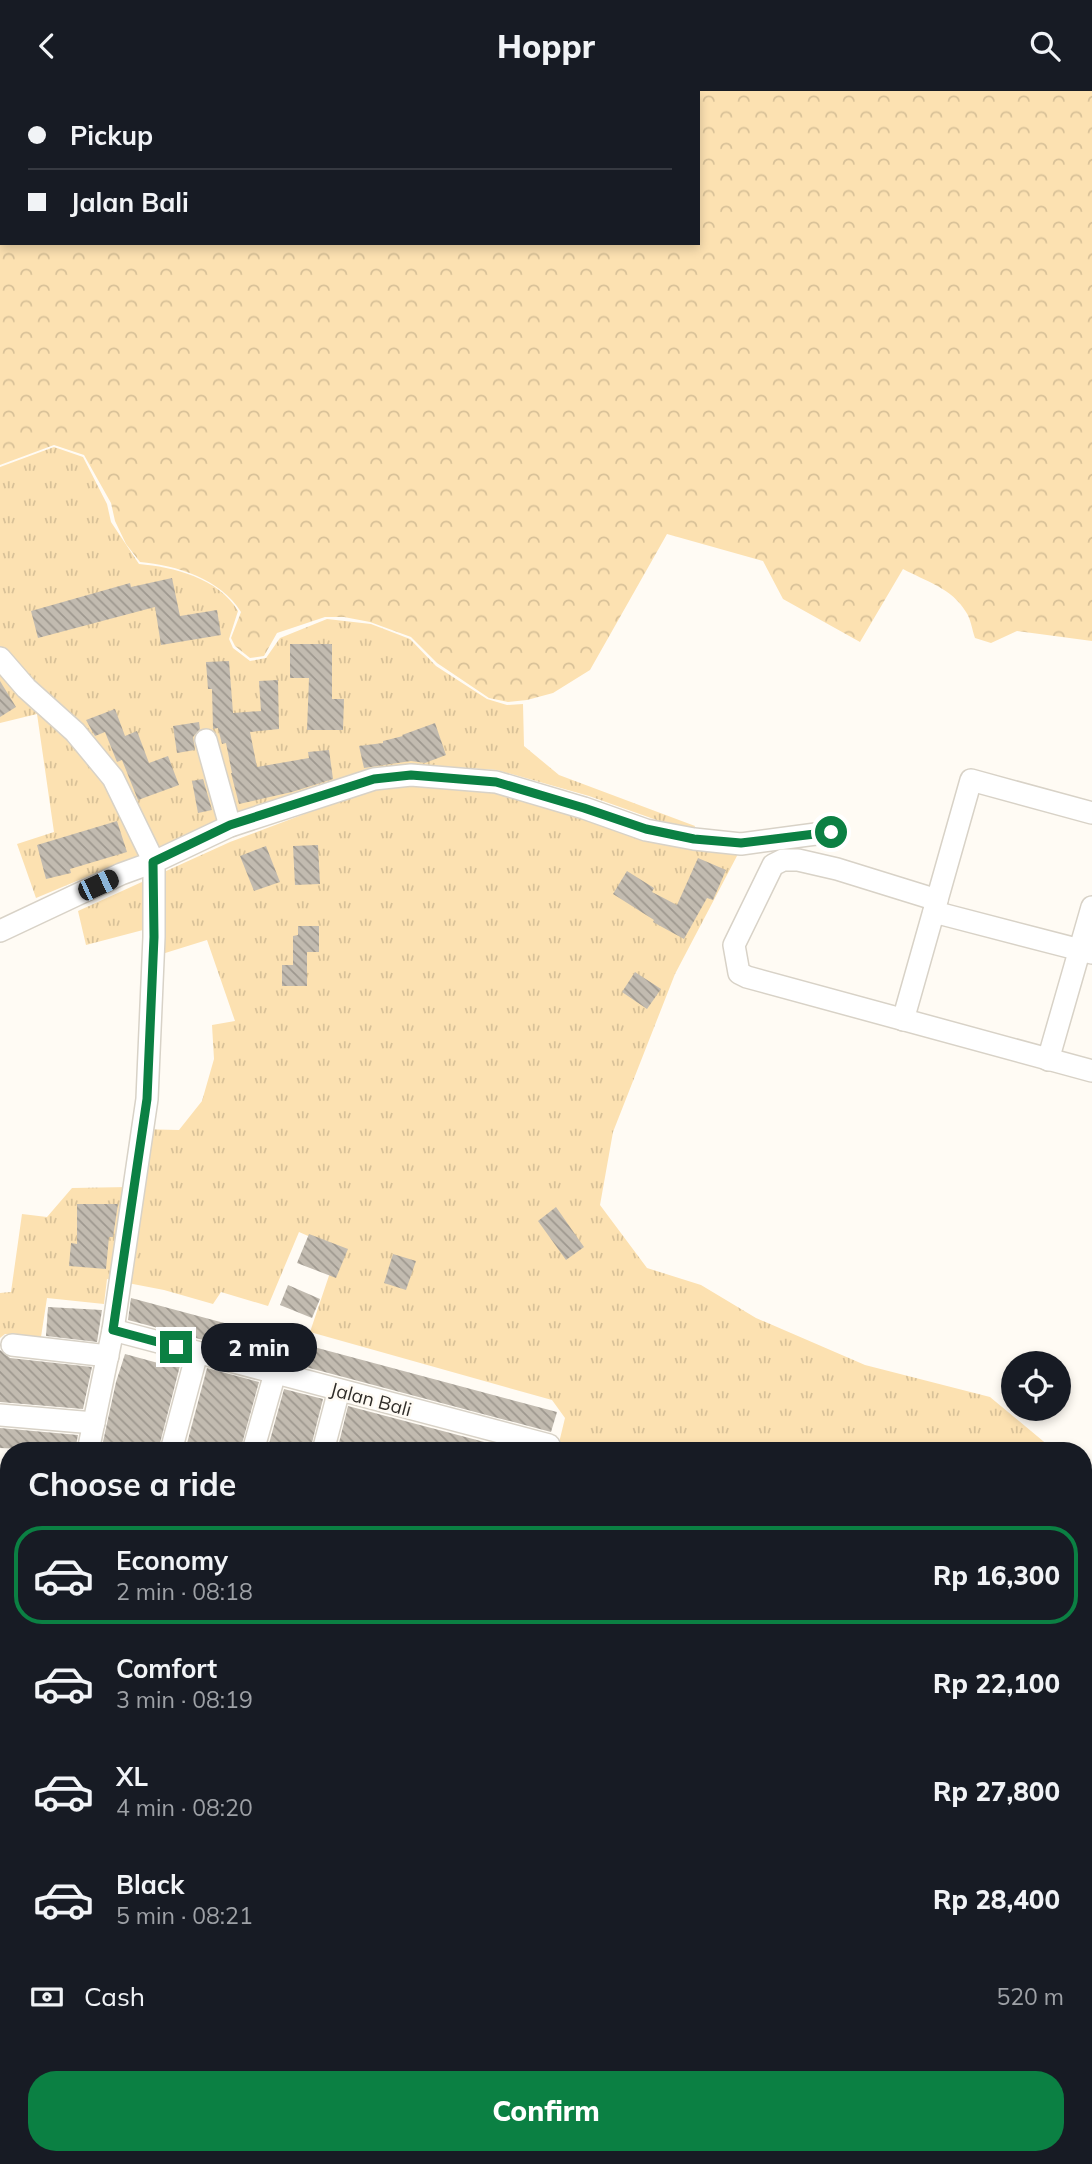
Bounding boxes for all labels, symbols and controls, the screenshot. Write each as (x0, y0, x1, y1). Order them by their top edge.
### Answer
text: Hoppr (497, 26, 595, 66)
icon: back (28, 27, 66, 65)
icon: search (1026, 27, 1064, 65)
text: Pickup (70, 119, 153, 152)
text: Jalan Bali (70, 186, 189, 219)
route start (815, 816, 847, 848)
car (75, 867, 122, 903)
callout: 2 min (200, 1323, 316, 1371)
route end (160, 1331, 192, 1363)
text: 2 min (228, 1333, 290, 1362)
map controls (1001, 1351, 1071, 1421)
button: locate (1001, 1351, 1071, 1421)
street label: Jalan Bali (328, 1377, 414, 1421)
text: Choose a ride (28, 1464, 236, 1504)
icon: car (32, 1544, 95, 1607)
text: Economy (116, 1544, 228, 1577)
text: Rp 16,300 (933, 1559, 1060, 1592)
text: 2 min · 08:18 (116, 1577, 253, 1606)
icon: car (32, 1652, 95, 1715)
text: Comfort (116, 1652, 217, 1685)
text: Rp 22,100 (933, 1667, 1060, 1700)
text: 3 min · 08:19 (116, 1685, 253, 1714)
icon: car (32, 1760, 95, 1823)
text: XL (116, 1760, 148, 1793)
text: Rp 27,800 (933, 1775, 1060, 1808)
text: 4 min · 08:20 (116, 1793, 253, 1822)
icon: car (32, 1868, 95, 1931)
text: Black (116, 1868, 184, 1901)
text: Rp 28,400 (933, 1883, 1060, 1916)
text: 5 min · 08:21 (116, 1901, 253, 1930)
icon: cash (28, 1978, 66, 2016)
text: Cash (84, 1980, 145, 2013)
text: 520 m (996, 1982, 1064, 2011)
button: Confirm (28, 2071, 1064, 2151)

